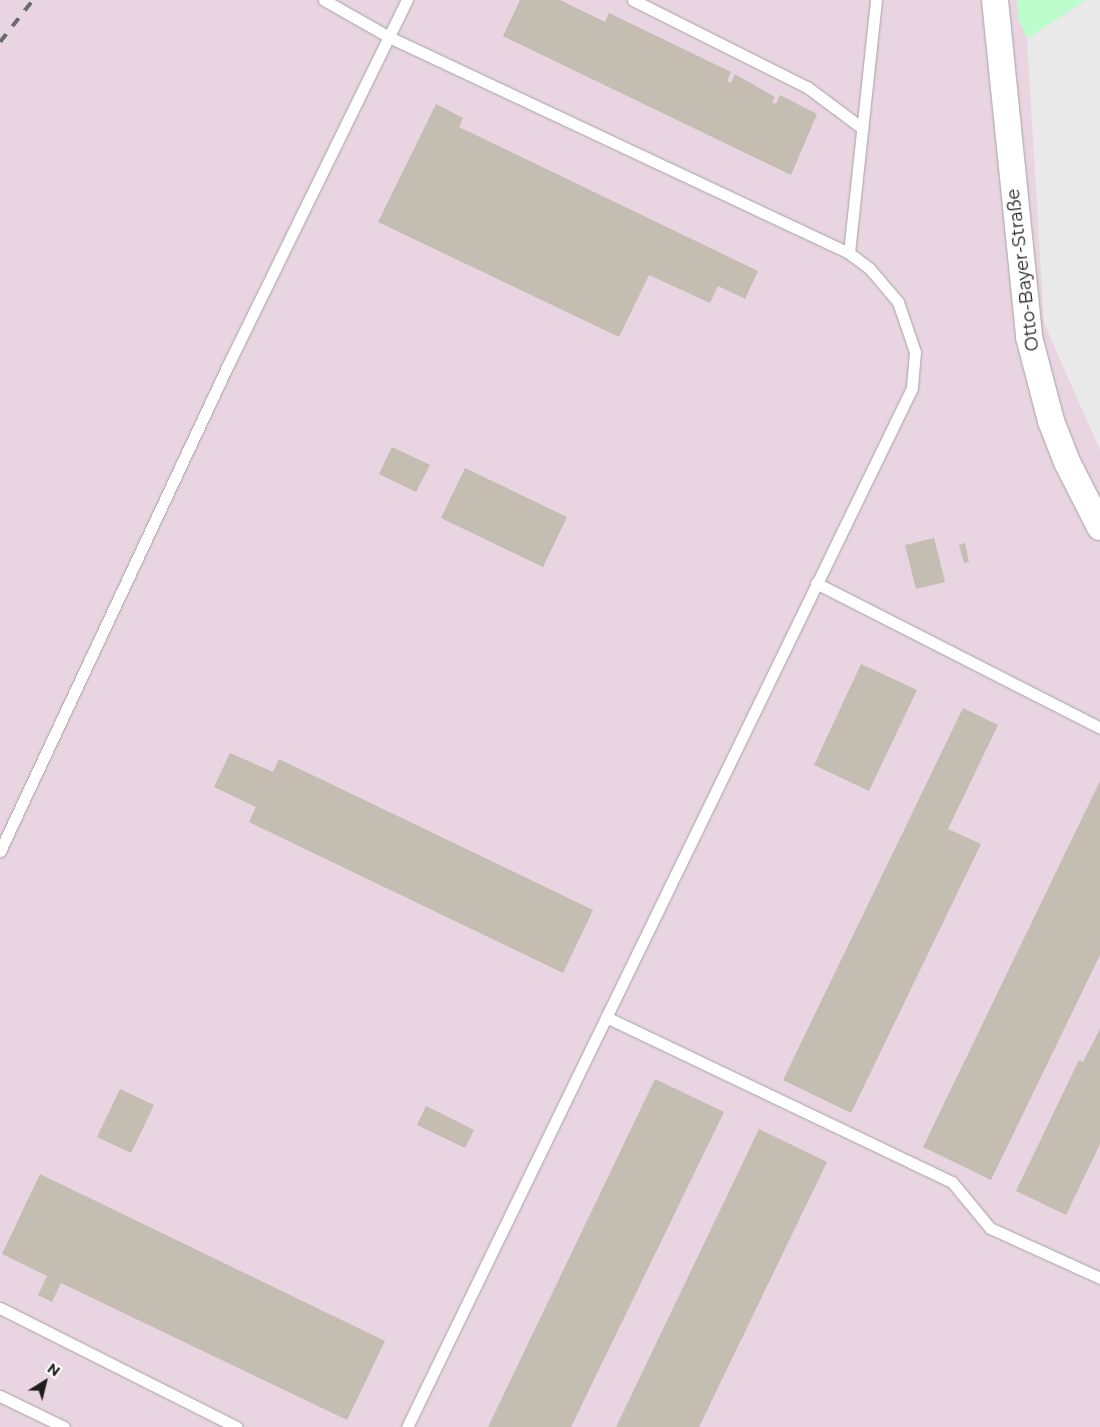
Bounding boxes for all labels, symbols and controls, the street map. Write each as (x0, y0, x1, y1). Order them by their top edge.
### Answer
street label: Otto-Bayer-Straße (1002, 187, 1044, 353)
north arrow (20, 1357, 70, 1407)
text: N (44, 1359, 64, 1380)

